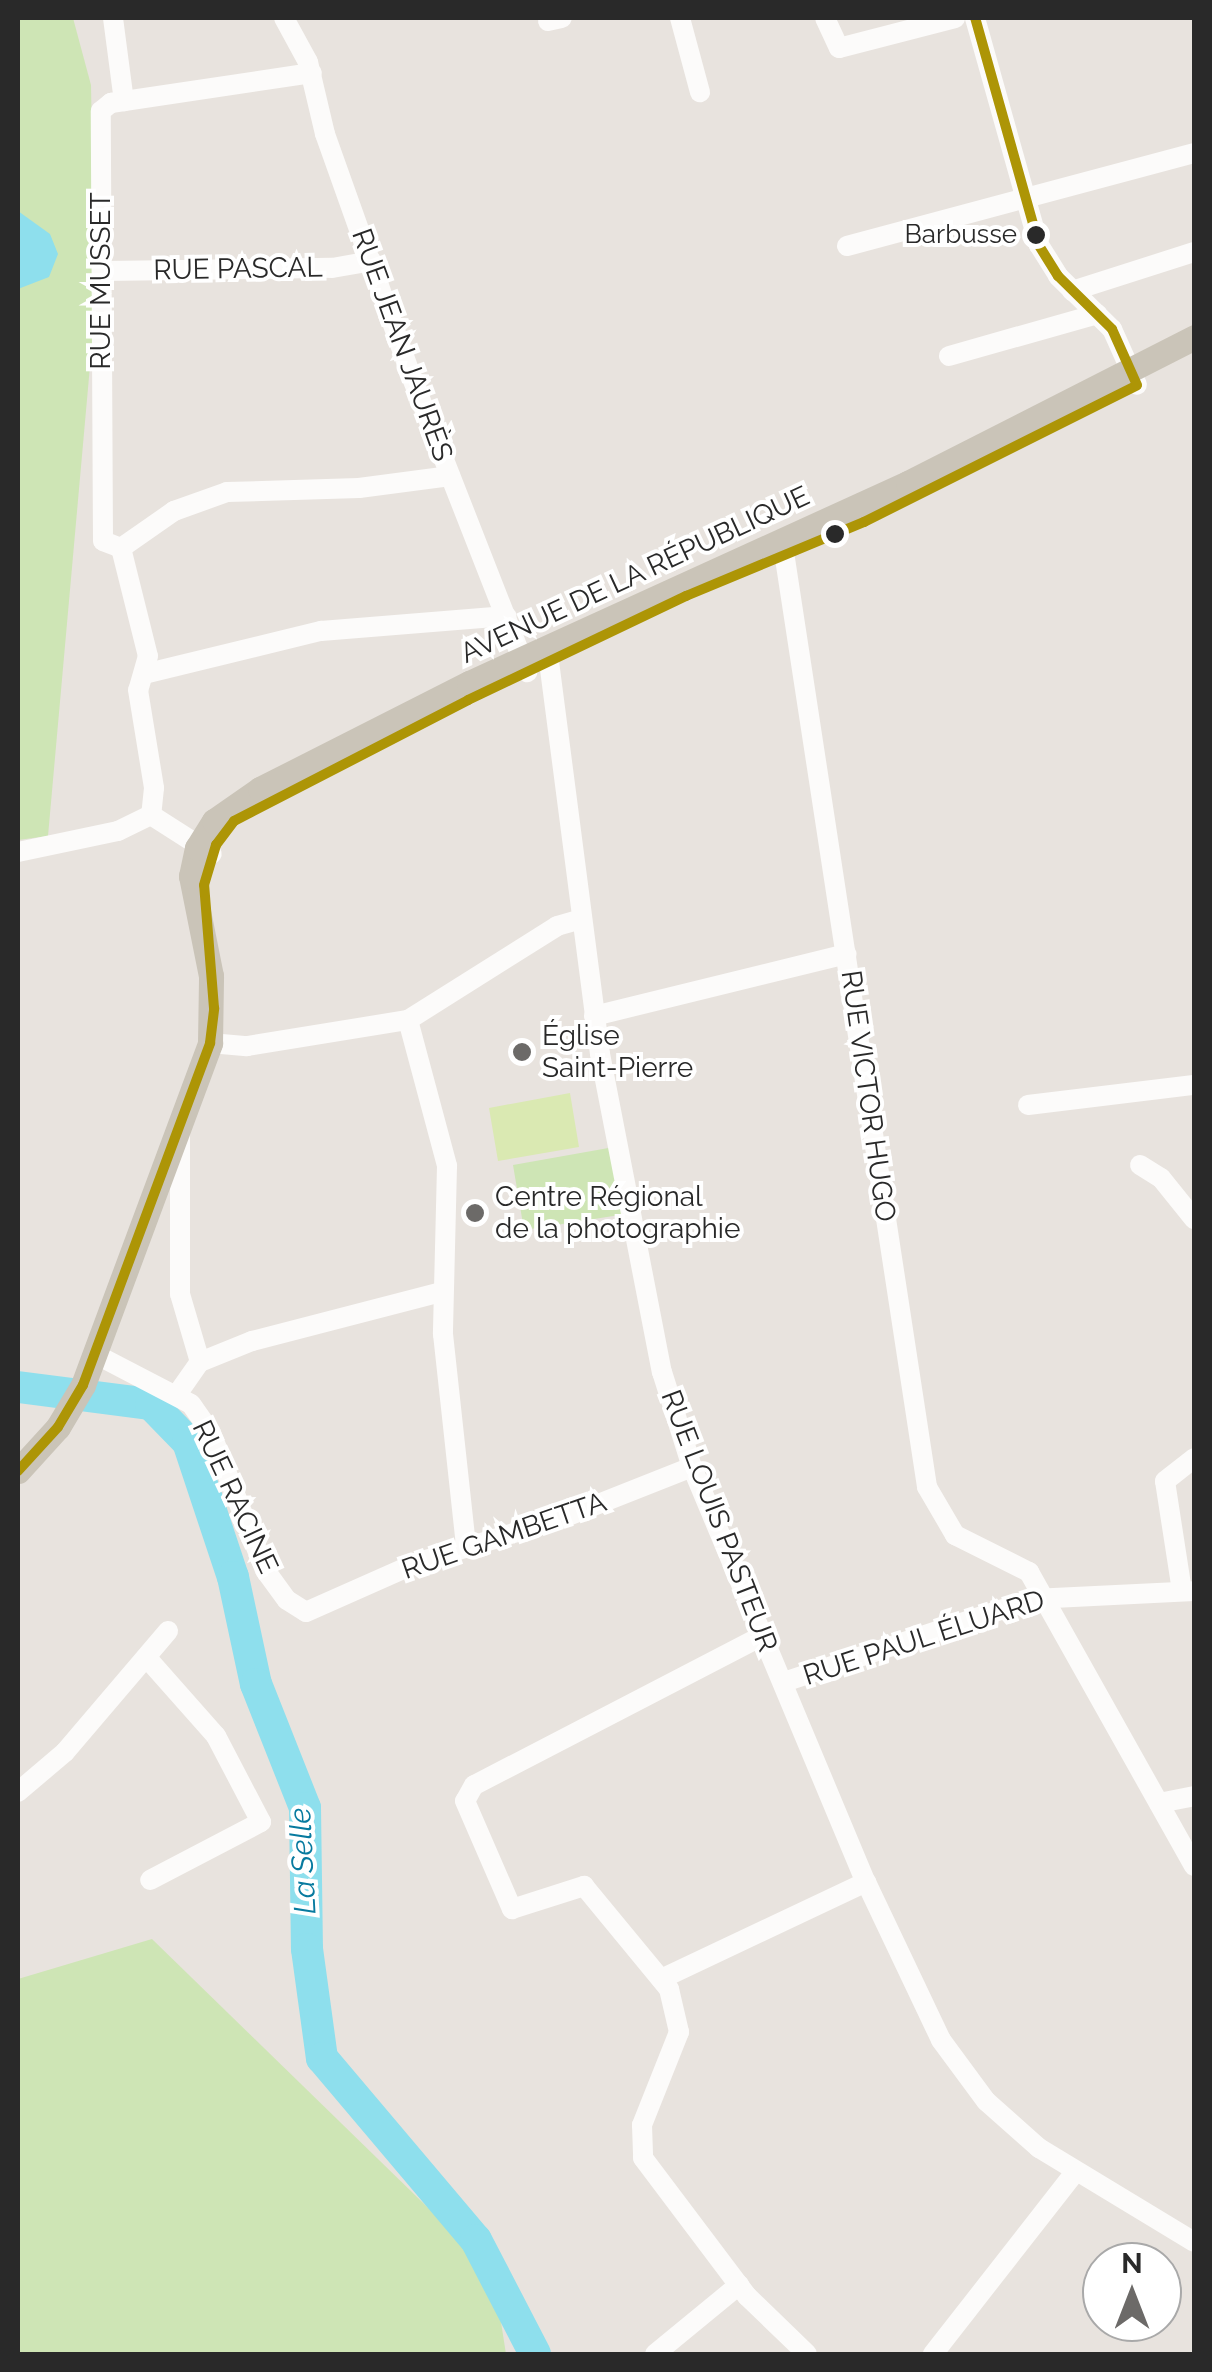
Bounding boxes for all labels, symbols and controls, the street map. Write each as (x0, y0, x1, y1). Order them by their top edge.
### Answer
street label: RUE MUSSET (84, 192, 118, 370)
place label: Barbusse (905, 219, 1017, 251)
street label: RUE JEAN JAURÈS (344, 224, 460, 466)
marker: Barbusse (1026, 225, 1046, 245)
street label: RUE PASCAL (153, 251, 323, 287)
street label: AVENUE DE LA RÉPUBLIQUE (455, 479, 815, 671)
unlabelled marker (825, 524, 845, 544)
street label: RUE VICTOR HUGO (834, 968, 902, 1224)
place label: Église Saint-Pierre (542, 1019, 693, 1085)
marker: Église Saint-Pierre (511, 1041, 533, 1063)
place label: Centre Régional de la photographie (495, 1180, 740, 1246)
marker: Centre Régional de la photographie (464, 1202, 486, 1224)
street label: RUE LOUIS PASTEUR (654, 1385, 784, 1657)
street label: RUE RACINE (185, 1415, 285, 1579)
street label: RUE GAMBETTA (397, 1485, 611, 1587)
street label: RUE PAUL ÉLUARD (799, 1583, 1049, 1693)
water label: La Selle (282, 1807, 324, 1915)
north arrow (1082, 2242, 1182, 2342)
text: N (1121, 2247, 1143, 2280)

